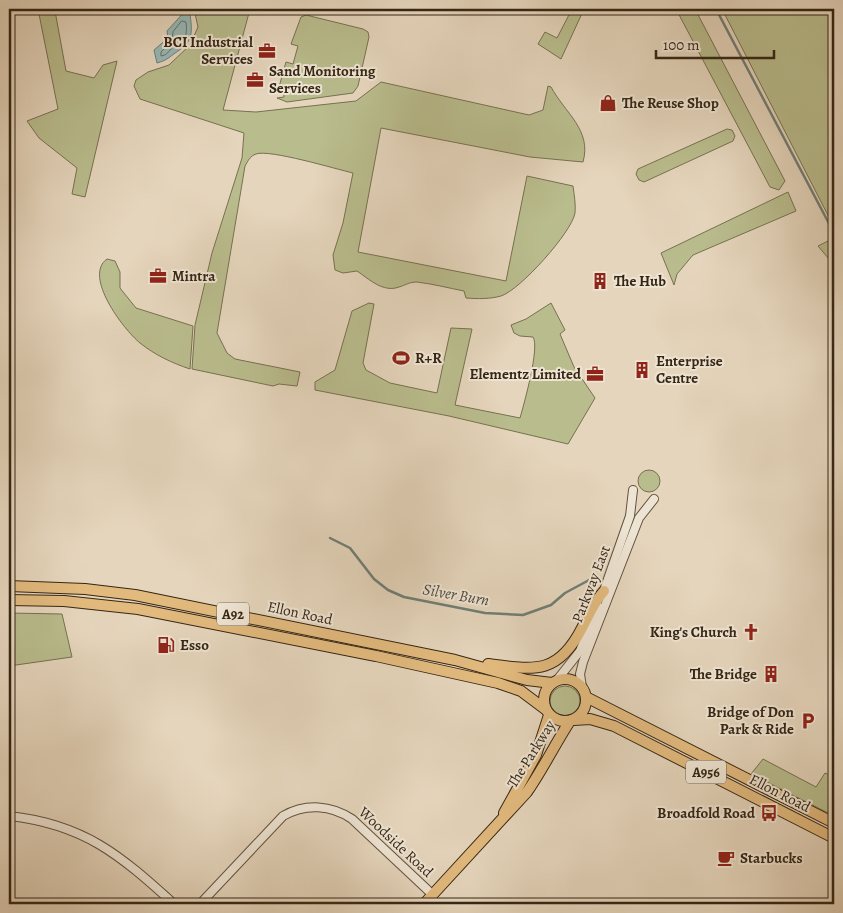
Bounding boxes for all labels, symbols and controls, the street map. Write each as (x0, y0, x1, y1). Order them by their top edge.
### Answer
scale bar (656, 28, 773, 60)
place label: BCI Industrial Services (163, 32, 253, 69)
text: 100 m (663, 35, 700, 55)
office icon: BCI Industrial Services (257, 41, 277, 61)
place label: Sand Monitoring Services (269, 61, 376, 98)
office icon: Sand Monitoring Services (245, 70, 265, 90)
shop icon: The Reuse Shop (598, 93, 618, 113)
place label: The Reuse Shop (622, 93, 719, 113)
office icon: Mintra (148, 266, 168, 286)
place label: Mintra (172, 266, 216, 286)
building icon: The Hub (590, 271, 610, 291)
place label: The Hub (614, 271, 666, 291)
sports icon: R+R (391, 348, 411, 368)
place label: R+R (415, 348, 442, 368)
place label: Enterprise Centre (656, 351, 723, 388)
building icon: Enterprise Centre (632, 360, 652, 380)
place label: Elementz Limited (469, 364, 582, 384)
office icon: Elementz Limited (585, 364, 605, 384)
street label: Parkway East (567, 542, 615, 626)
water label: Silver Burn (421, 578, 491, 612)
street label: Ellon Road (266, 596, 335, 630)
road number: A92 (217, 602, 249, 626)
place label: King's Church (650, 622, 737, 642)
church icon: King's Church (741, 622, 761, 642)
fuel station icon: Esso (156, 635, 176, 655)
place label: Esso (180, 635, 209, 655)
place label: The Bridge (690, 664, 757, 684)
building icon: The Bridge (761, 664, 781, 684)
place label: Bridge of Don Park & Ride (707, 702, 795, 739)
parking icon: Bridge of Don Park & Ride (798, 711, 818, 731)
street label: The Parkway (502, 716, 560, 792)
road number: A956 (686, 760, 726, 784)
street label: Ellon Road (746, 769, 815, 817)
street label: Woodside Road (354, 802, 438, 882)
place label: Broadfold Road (657, 803, 756, 823)
bus stop icon: Broadfold Road (759, 803, 779, 823)
cafe icon: Starbucks (716, 848, 736, 868)
place label: Starbucks (740, 848, 803, 868)

